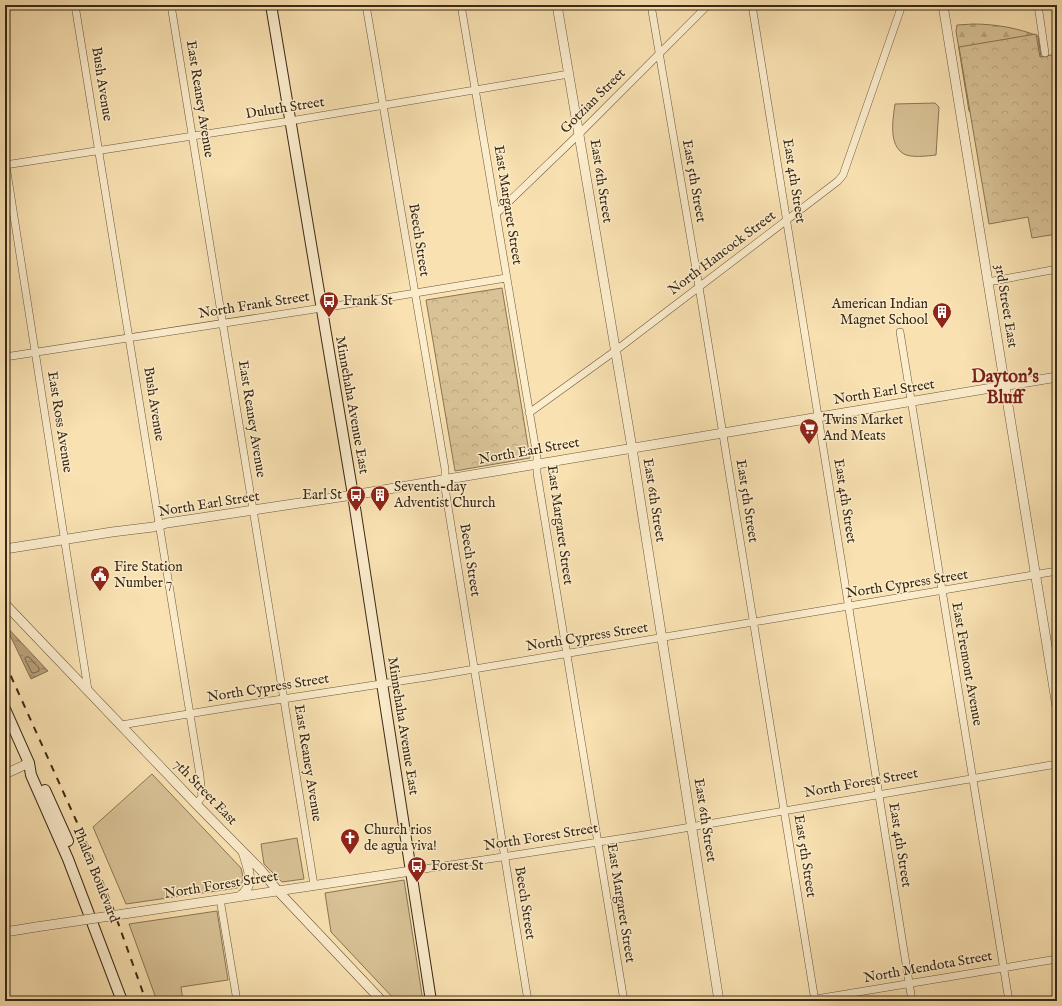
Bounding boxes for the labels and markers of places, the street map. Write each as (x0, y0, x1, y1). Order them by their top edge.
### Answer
bus stop icon: Frank St (318, 290, 340, 318)
place label: Frank St (343, 292, 393, 310)
place label: American Indian Magnet School (831, 295, 929, 329)
building icon: American Indian Magnet School (931, 301, 953, 329)
place label: Twins Market And Meats (822, 411, 904, 445)
supermarket icon: Twins Market And Meats (798, 417, 820, 445)
place label: Seventh-day Adventist Church (393, 478, 496, 512)
bus stop icon: Earl St (345, 484, 367, 512)
building icon: Seventh-day Adventist Church (369, 484, 391, 512)
place label: Earl St (302, 486, 342, 504)
place label: Fire Station Number 7 (114, 558, 183, 592)
public building icon: Fire Station Number 7 (89, 564, 111, 592)
place label: Church rios de agua viva! (364, 821, 437, 855)
church icon: Church rios de agua viva! (339, 827, 361, 855)
bus stop icon: Forest St (406, 855, 428, 883)
place label: Forest St (431, 857, 484, 875)

